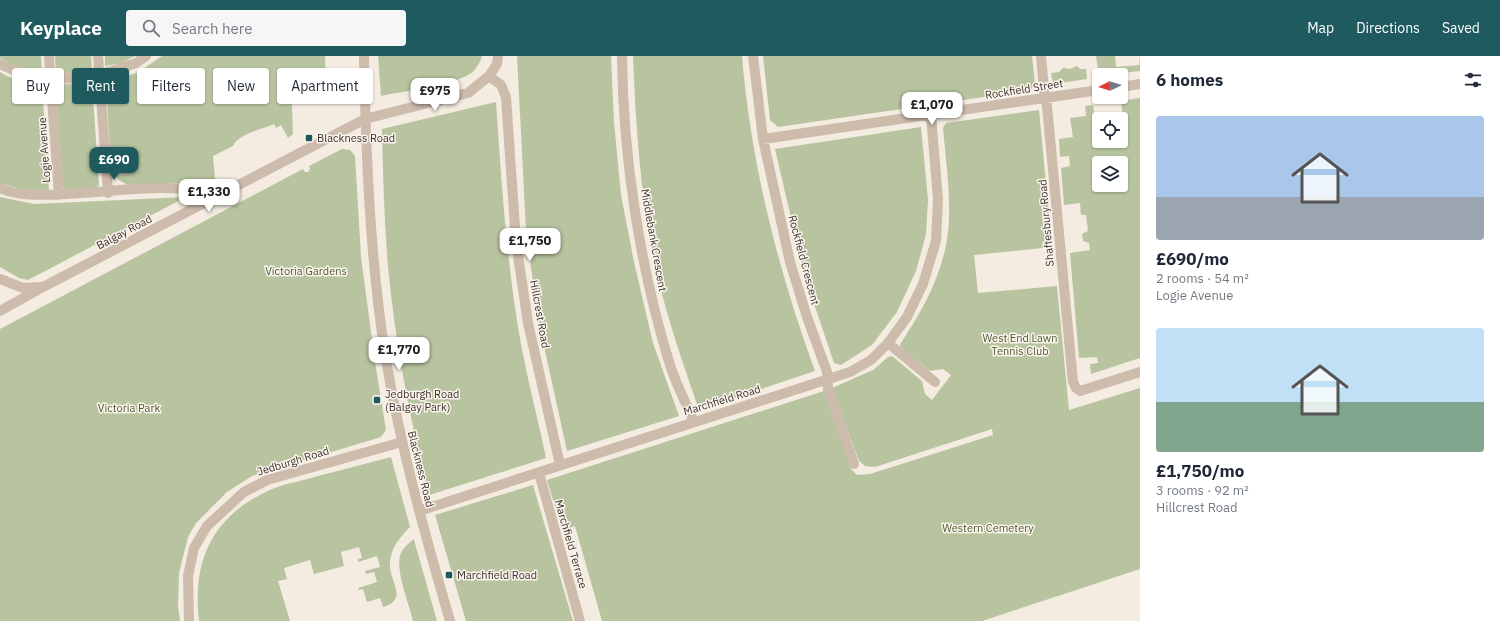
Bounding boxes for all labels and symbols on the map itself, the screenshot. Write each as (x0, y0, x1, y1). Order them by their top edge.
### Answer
north arrow (1092, 68, 1128, 104)
street label: Rockfield Street (984, 76, 1064, 102)
pin: £975 (411, 78, 459, 112)
pin: £1,070 (899, 92, 965, 126)
street label: Logie Avenue (35, 117, 53, 183)
place label: Blackness Road (317, 131, 395, 145)
marker: Blackness Road (304, 133, 314, 143)
pin: £690 (90, 147, 138, 181)
pin: £1,330 (176, 179, 242, 213)
street label: Shaftesbury Road (1035, 179, 1057, 267)
street label: Middlebank Crescent (638, 187, 670, 293)
street label: Balgay Road (94, 211, 154, 253)
street label: Rockfield Crescent (785, 214, 823, 307)
pin: £1,750 (497, 228, 563, 262)
park label: Victoria Gardens (265, 264, 347, 278)
street label: Hillcrest Road (527, 279, 553, 349)
park label: West End Lawn Tennis Club (982, 331, 1058, 358)
pin: £1,770 (366, 337, 432, 371)
street label: Marchfield Road (682, 382, 762, 418)
place label: Jedburgh Road (Balgay Park) (385, 387, 459, 414)
marker: Jedburgh Road (Balgay Park) (372, 395, 382, 405)
park label: Victoria Park (98, 401, 160, 415)
street label: Blackness Road (405, 429, 437, 509)
street label: Jedburgh Road (255, 443, 331, 479)
street label: Marchfield Terrace (552, 498, 590, 590)
park label: Western Cemetery (942, 521, 1034, 535)
place label: Marchfield Road (457, 568, 537, 582)
marker: Marchfield Road (444, 570, 454, 580)

